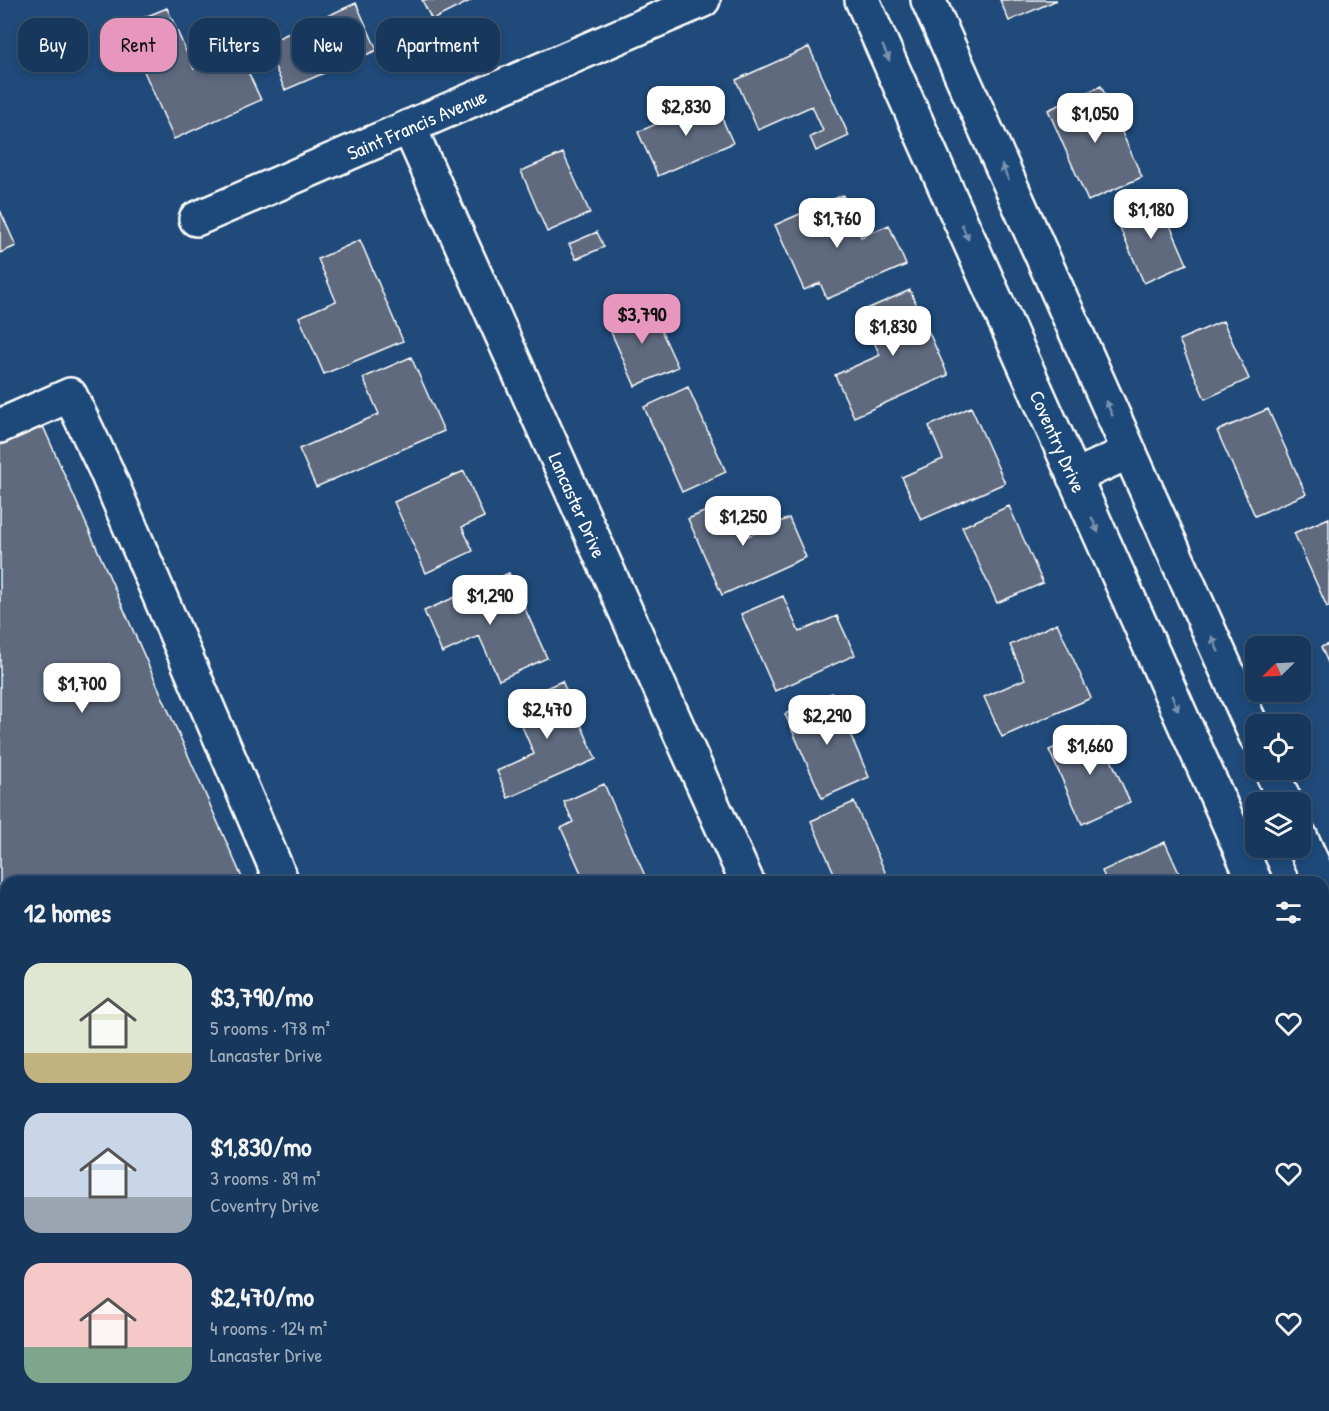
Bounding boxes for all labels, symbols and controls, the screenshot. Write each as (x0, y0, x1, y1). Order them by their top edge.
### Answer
chip: Buy (18, 18, 88, 72)
chip: Rent (100, 18, 177, 72)
chip: Filters (189, 18, 280, 72)
chip: New (292, 18, 364, 72)
chip: Apartment (376, 18, 500, 72)
one-way arrow (882, 45, 891, 62)
street label: Saint Francis Avenue (342, 82, 490, 166)
pin: $2,830 (637, 86, 735, 137)
text: $2,830 (661, 92, 711, 119)
pin: $1,050 (1046, 93, 1144, 144)
text: $1,050 (1071, 99, 1119, 126)
one-way arrow (1000, 163, 1010, 181)
pin: $1,180 (1102, 189, 1200, 240)
text: $1,180 (1128, 195, 1174, 222)
pin: $1,760 (788, 198, 886, 249)
text: $1,760 (813, 204, 861, 231)
one-way arrow (961, 223, 970, 240)
pin: $3,790 (593, 294, 691, 345)
text: $3,790 (617, 300, 667, 327)
pin: $1,830 (844, 306, 942, 357)
text: $1,830 (869, 312, 917, 339)
street label: Coventry Drive (1024, 386, 1093, 497)
one-way arrow (1105, 400, 1114, 417)
street label: Lancaster Drive (543, 448, 613, 562)
pin: $1,250 (694, 496, 792, 547)
text: $1,250 (719, 502, 767, 529)
one-way arrow (1091, 516, 1101, 534)
pin: $1,290 (441, 575, 539, 626)
text: $1,290 (466, 581, 514, 608)
one-way arrow (1210, 635, 1219, 652)
north arrow (1245, 636, 1311, 702)
map controls (1245, 636, 1311, 858)
pin: $1,700 (33, 663, 131, 714)
text: $1,700 (57, 669, 107, 696)
pin: $2,470 (498, 689, 596, 740)
text: $2,470 (522, 695, 572, 722)
pin: $2,290 (778, 695, 876, 746)
one-way arrow (1170, 695, 1180, 713)
text: $2,290 (802, 701, 852, 728)
button: locate (1245, 714, 1311, 780)
pin: $1,660 (1041, 725, 1139, 776)
text: $1,660 (1067, 731, 1113, 758)
button: layers (1245, 792, 1311, 858)
text: 12 homes (24, 895, 111, 930)
icon: filters (1272, 896, 1305, 929)
text: $3,790/mo (210, 979, 313, 1014)
icon: home (72, 987, 144, 1059)
icon: heart (1272, 1007, 1305, 1040)
text: 5 rooms · 178 m² (210, 1014, 330, 1041)
text: Lancaster Drive (210, 1041, 322, 1068)
text: $1,830/mo (210, 1129, 312, 1164)
icon: home (72, 1137, 144, 1209)
icon: heart (1272, 1157, 1305, 1190)
text: 3 rooms · 89 m² (210, 1164, 321, 1191)
text: Coventry Drive (210, 1191, 319, 1218)
text: $2,470/mo (210, 1279, 314, 1314)
icon: home (72, 1287, 144, 1359)
icon: heart (1272, 1307, 1305, 1340)
text: 4 rooms · 124 m² (210, 1314, 327, 1341)
text: Lancaster Drive (210, 1341, 322, 1368)

